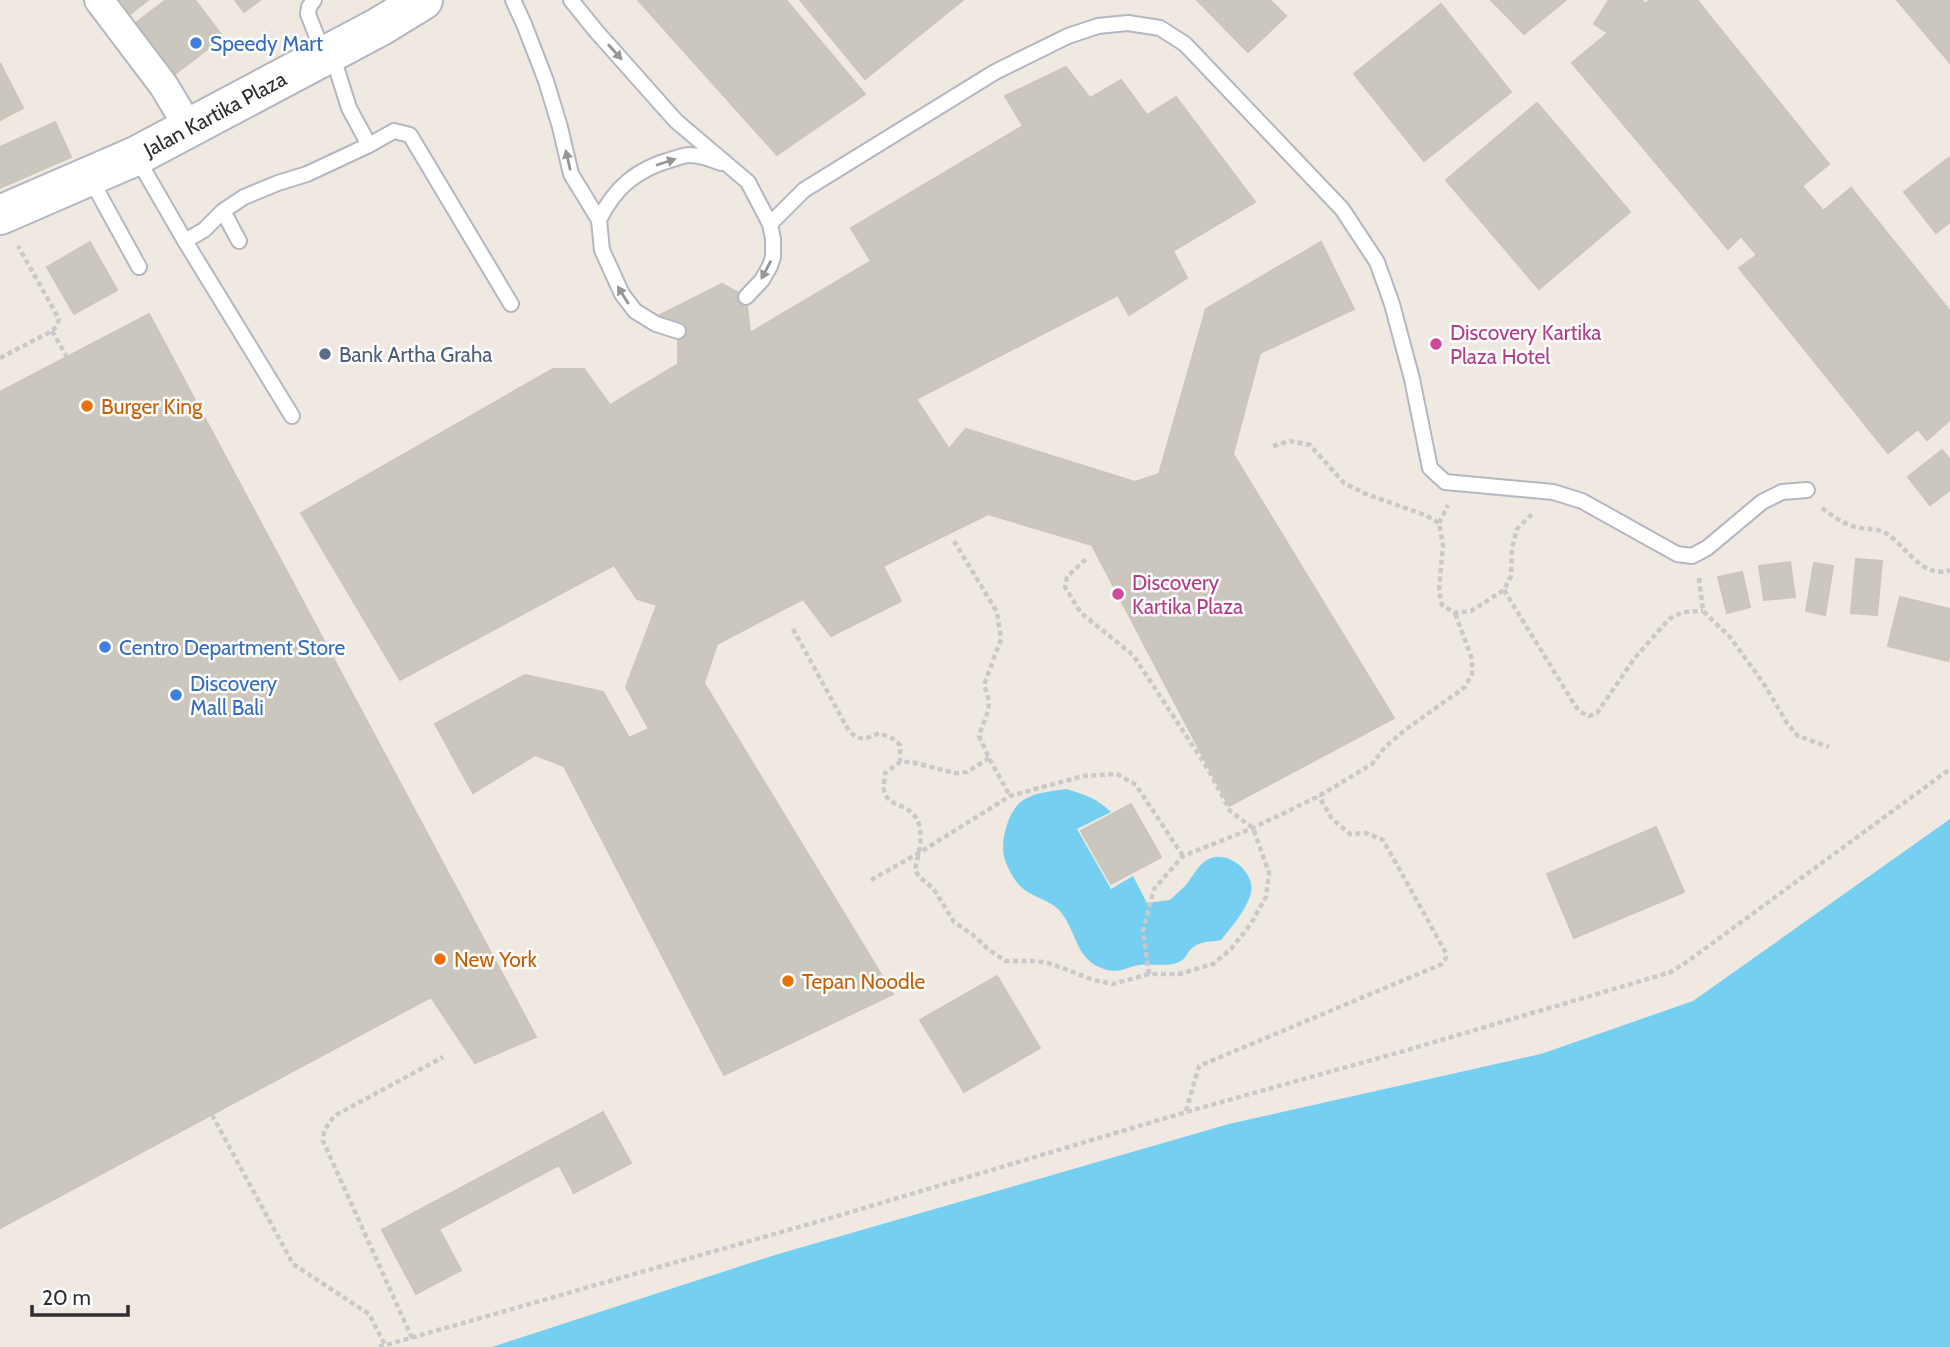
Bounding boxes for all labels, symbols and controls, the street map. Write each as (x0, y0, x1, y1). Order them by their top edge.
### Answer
place label: Speedy Mart (210, 31, 323, 56)
marker: Speedy Mart (188, 35, 204, 51)
one-way arrow (607, 43, 623, 61)
street label: Jalan Kartika Plaza (139, 66, 291, 163)
one-way arrow (562, 149, 573, 171)
one-way arrow (656, 156, 677, 167)
one-way arrow (761, 260, 772, 280)
one-way arrow (617, 285, 630, 304)
place label: Discovery Kartika Plaza Hotel (1450, 320, 1601, 369)
marker: Discovery Kartika Plaza Hotel (1428, 336, 1444, 352)
place label: Bank Artha Graha (339, 342, 492, 367)
marker: Bank Artha Graha (317, 346, 333, 362)
place label: Burger King (101, 394, 203, 419)
marker: Burger King (79, 398, 95, 414)
place label: Discovery Kartika Plaza (1132, 570, 1243, 619)
marker: Discovery Kartika Plaza (1110, 586, 1126, 602)
place label: Centro Department Store (119, 635, 345, 660)
marker: Centro Department Store (97, 639, 113, 655)
place label: Discovery Mall Bali (190, 671, 278, 720)
marker: Discovery Mall Bali (168, 687, 184, 703)
place label: New York (454, 947, 537, 972)
marker: New York (432, 951, 448, 967)
place label: Tepan Noodle (802, 969, 926, 994)
marker: Tepan Noodle (780, 973, 796, 989)
scale bar (32, 1274, 128, 1318)
text: 20 m (42, 1285, 91, 1310)

